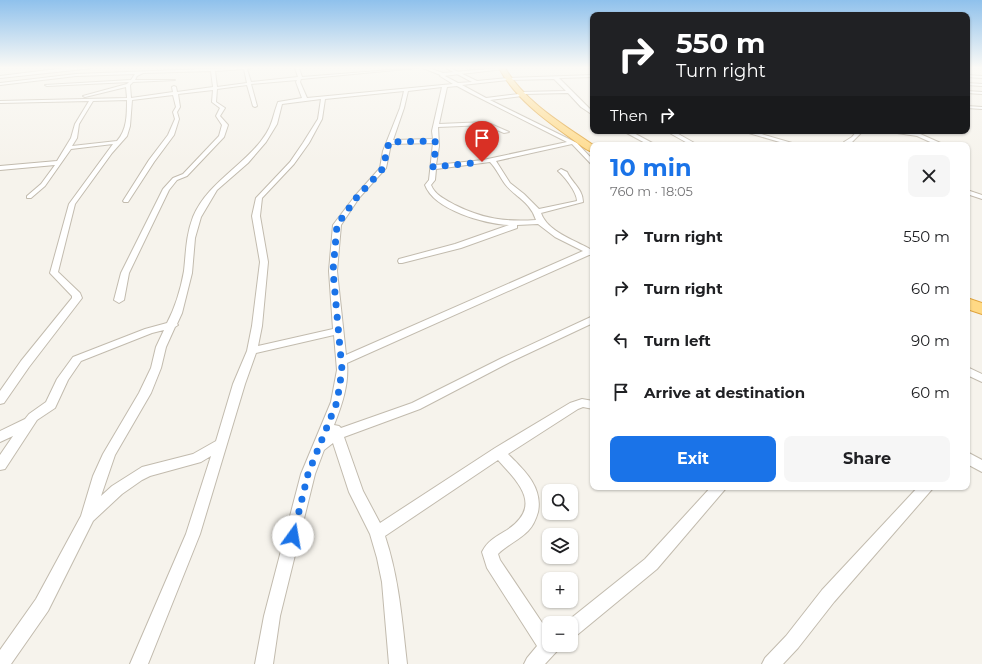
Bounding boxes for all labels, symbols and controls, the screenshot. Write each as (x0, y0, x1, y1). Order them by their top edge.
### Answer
text: 550 m (676, 26, 766, 60)
icon: right (610, 28, 662, 80)
text: Turn right (676, 60, 766, 82)
icon: right (656, 104, 678, 126)
text: Then (610, 106, 648, 125)
pin (465, 121, 499, 162)
icon: arrive (471, 127, 493, 149)
text: 10 min (610, 153, 691, 182)
button: close (908, 155, 950, 197)
text: 760 m · 18:05 (610, 183, 693, 199)
icon: right (610, 225, 632, 247)
text: Turn right (644, 227, 723, 246)
text: 550 m (903, 227, 950, 246)
icon: right (610, 277, 632, 299)
text: Turn right (644, 279, 723, 298)
text: 60 m (911, 279, 950, 298)
icon: left (610, 329, 632, 351)
text: Turn left (644, 331, 711, 350)
text: 90 m (911, 331, 950, 350)
icon: arrive (610, 381, 632, 403)
text: Arrive at destination (644, 383, 805, 402)
text: 60 m (911, 383, 950, 402)
button: Exit (610, 436, 776, 482)
button: Share (784, 436, 950, 482)
map controls (542, 484, 578, 652)
button: search (542, 484, 578, 520)
position arrow (272, 515, 314, 557)
button: layers (542, 528, 578, 564)
button: + (542, 572, 578, 608)
button: − (542, 616, 578, 652)

